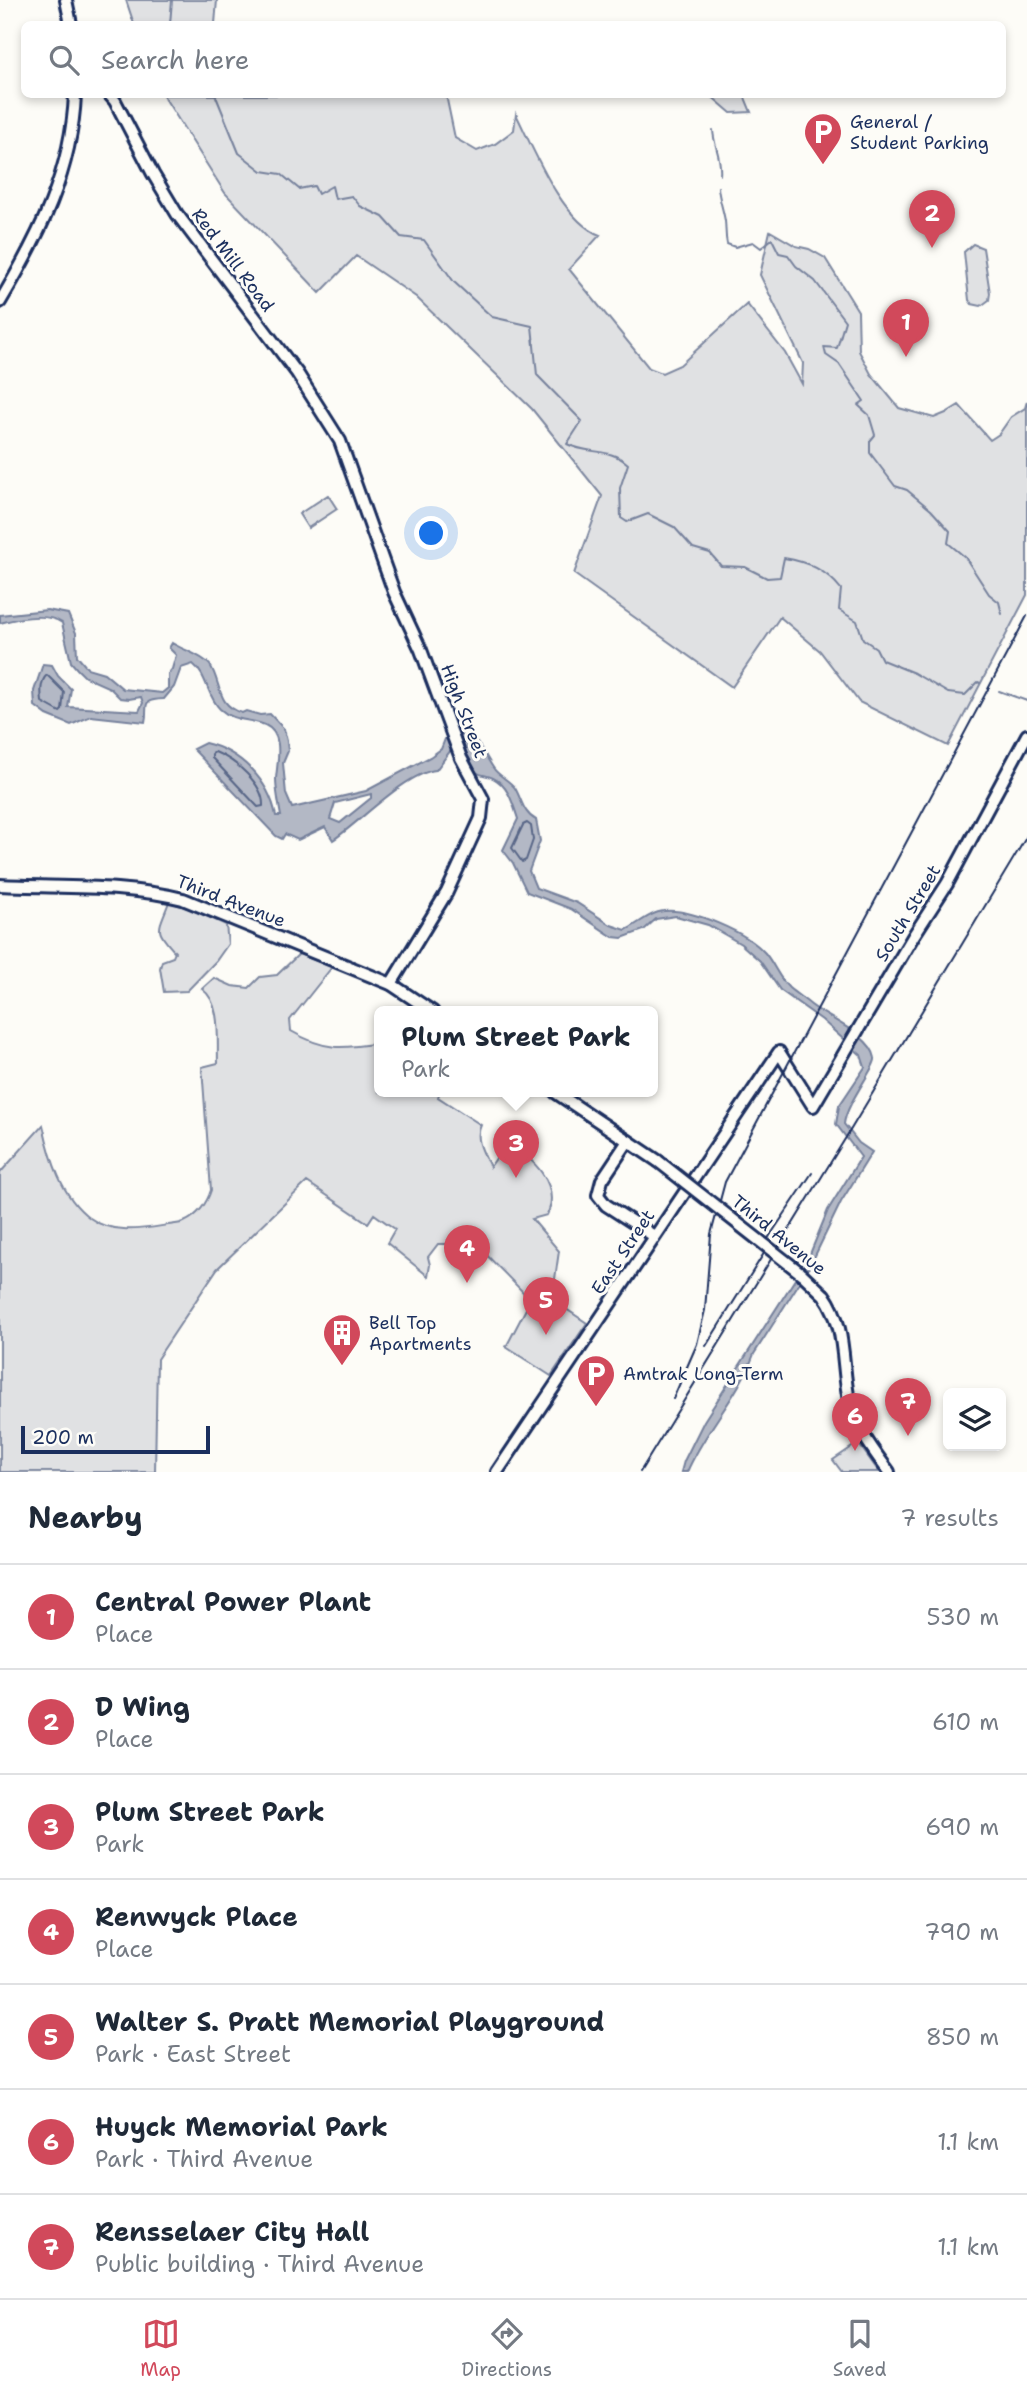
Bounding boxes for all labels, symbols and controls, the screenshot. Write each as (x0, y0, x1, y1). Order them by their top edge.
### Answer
search box (21, 21, 1006, 98)
icon: search (45, 41, 83, 79)
text: Search here (101, 42, 250, 77)
place label: General / Student Parking (850, 110, 989, 155)
parking icon: General / Student Parking (802, 111, 844, 166)
pin: 2 (909, 190, 955, 248)
street label: Red Mill Road (186, 203, 280, 317)
pin: 1 (883, 299, 929, 357)
your location (414, 516, 448, 550)
street label: High Street (435, 660, 493, 762)
street label: South Street (870, 860, 946, 966)
street label: Third Avenue (173, 869, 289, 933)
popup (374, 1006, 658, 1097)
text: Plum Street Park (401, 1019, 631, 1054)
text: Park (401, 1054, 451, 1084)
pin: 3 (493, 1120, 539, 1178)
street label: Third Avenue (727, 1190, 831, 1280)
street label: East Street (586, 1205, 660, 1299)
pin: 4 (444, 1225, 490, 1283)
pin: 5 (523, 1277, 569, 1335)
place label: Bell Top Apartments (369, 1311, 472, 1356)
building icon: Bell Top Apartments (321, 1312, 363, 1367)
parking icon: Amtrak Long-Term (575, 1353, 617, 1408)
place label: Amtrak Long-Term (623, 1362, 784, 1386)
pin: 7 (885, 1378, 931, 1436)
map controls (943, 1388, 1006, 1451)
button: layers (943, 1388, 1006, 1451)
pin: 6 (832, 1393, 878, 1451)
scale bar (21, 1423, 210, 1455)
text: 200 m (32, 1425, 94, 1450)
text: Nearby (28, 1497, 143, 1538)
text: 7 results (900, 1503, 999, 1533)
text: Central Power Plant (95, 1584, 371, 1619)
text: 1 (46, 1602, 56, 1632)
text: 530 m (927, 1602, 999, 1632)
text: Place (95, 1619, 154, 1649)
text: D Wing (95, 1689, 190, 1724)
text: 2 (43, 1707, 59, 1737)
text: 610 m (932, 1707, 999, 1737)
text: Place (95, 1724, 154, 1754)
text: Plum Street Park (95, 1794, 325, 1829)
text: 3 (43, 1812, 59, 1842)
text: 690 m (925, 1812, 999, 1842)
text: Park (95, 1829, 144, 1859)
text: Renwyck Place (95, 1899, 298, 1934)
text: 4 (43, 1917, 59, 1947)
text: 790 m (924, 1917, 999, 1947)
text: Place (95, 1934, 154, 1964)
text: Walter S. Pratt Memorial Playground (95, 2004, 604, 2039)
text: 5 (44, 2022, 58, 2052)
text: 850 m (926, 2022, 999, 2052)
text: Park · East Street (95, 2039, 291, 2069)
text: Huyck Memorial Park (95, 2109, 388, 2144)
text: 6 (43, 2127, 59, 2157)
text: 1.1 km (937, 2127, 999, 2157)
text: Park · Third Avenue (95, 2144, 313, 2174)
text: Rensselaer City Hall (95, 2214, 369, 2249)
text: 7 (43, 2232, 59, 2262)
text: 1.1 km (937, 2232, 999, 2262)
text: Public building · Third Avenue (95, 2249, 424, 2279)
tab: Map (140, 2315, 181, 2382)
tab: Directions (462, 2315, 552, 2382)
tab: Saved (833, 2315, 887, 2382)

